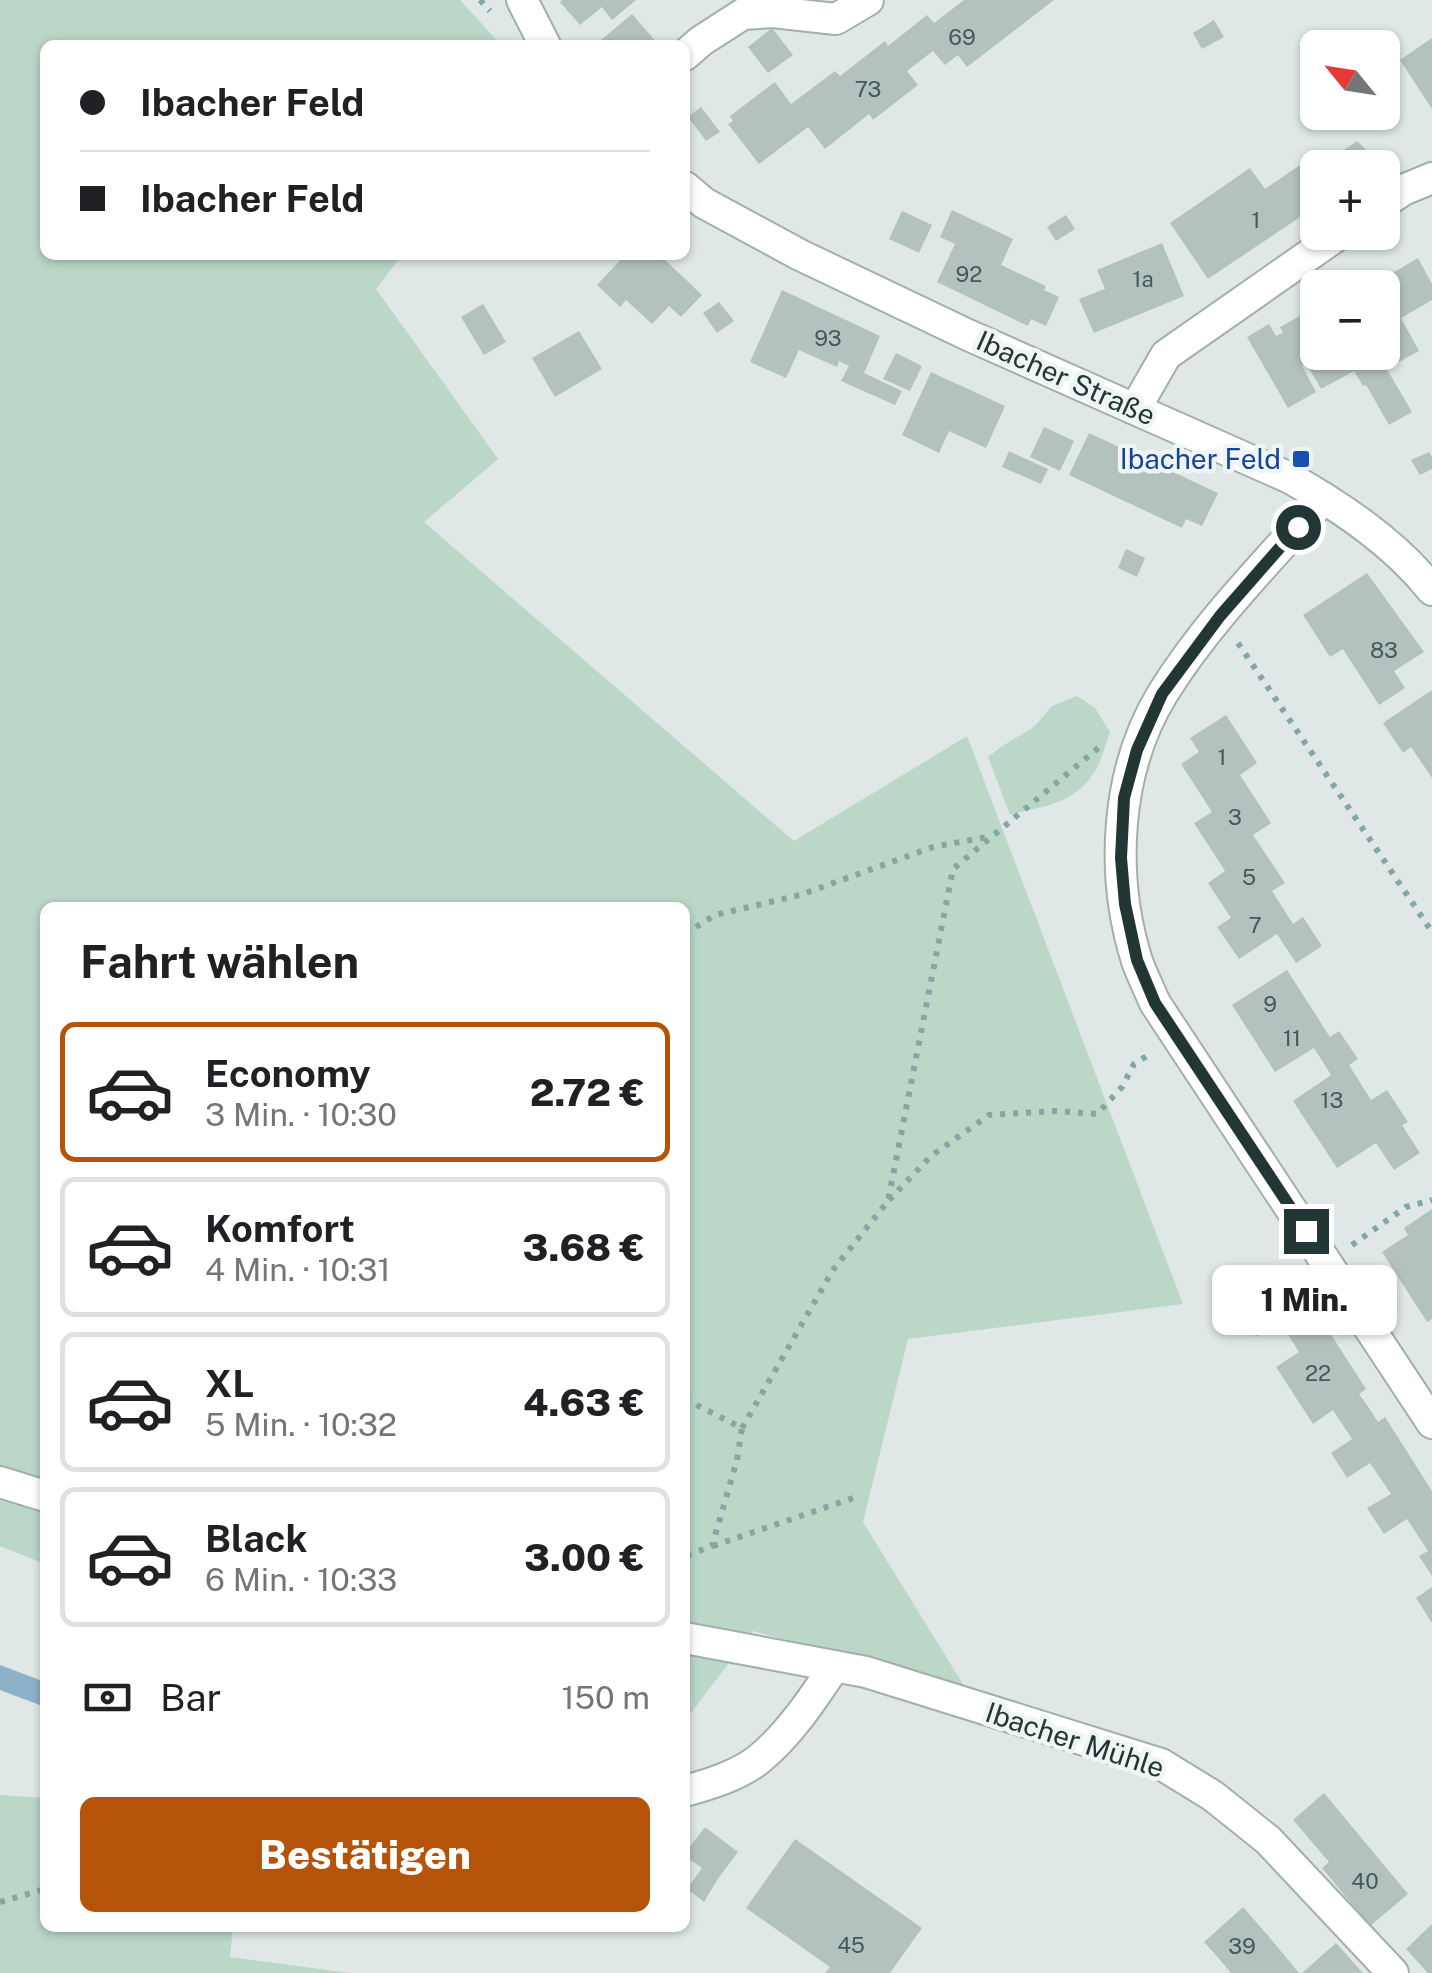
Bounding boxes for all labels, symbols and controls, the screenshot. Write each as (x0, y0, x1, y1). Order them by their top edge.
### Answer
house number: 69 (948, 24, 976, 50)
north arrow (1300, 30, 1400, 130)
map controls (1300, 30, 1400, 370)
house number: 73 (855, 76, 881, 102)
text: Ibacher Feld (140, 80, 364, 125)
button: + (1300, 150, 1400, 250)
text: Ibacher Feld (140, 176, 364, 221)
house number: 1 (1252, 207, 1260, 233)
house number: 92 (956, 261, 982, 287)
house number: 1a (1132, 266, 1154, 292)
button: − (1300, 270, 1400, 370)
street label: Ibacher Straße (972, 323, 1161, 432)
house number: 93 (814, 325, 842, 351)
place label: Ibacher Feld (1120, 442, 1281, 475)
marker: Ibacher Feld (1290, 448, 1312, 470)
route start (1276, 505, 1321, 550)
house number: 83 (1370, 637, 1398, 663)
house number: 1 (1218, 744, 1226, 770)
house number: 3 (1228, 804, 1242, 830)
house number: 5 (1242, 864, 1256, 890)
house number: 7 (1248, 912, 1262, 938)
text: Fahrt wählen (80, 935, 359, 988)
house number: 9 (1263, 991, 1277, 1017)
house number: 11 (1283, 1025, 1301, 1051)
icon: car (85, 1047, 175, 1137)
text: Economy (205, 1051, 371, 1096)
text: 2.72 € (530, 1070, 645, 1115)
house number: 13 (1321, 1087, 1343, 1113)
text: 3 Min. · 10:30 (205, 1096, 397, 1133)
icon: car (85, 1202, 175, 1292)
text: Komfort (205, 1206, 355, 1251)
route end (1284, 1209, 1329, 1254)
text: 3.68 € (523, 1225, 645, 1270)
text: 4 Min. · 10:31 (205, 1251, 391, 1288)
callout: 1 Min. (1214, 1266, 1398, 1336)
text: 1 Min. (1260, 1281, 1349, 1318)
icon: car (85, 1357, 175, 1447)
house number: 22 (1305, 1360, 1331, 1386)
text: XL (205, 1361, 254, 1406)
text: 4.63 € (523, 1380, 645, 1425)
text: 5 Min. · 10:32 (205, 1406, 397, 1443)
icon: car (85, 1512, 175, 1602)
text: Black (205, 1516, 308, 1561)
text: 3.00 € (524, 1535, 645, 1580)
text: 6 Min. · 10:33 (205, 1561, 397, 1598)
icon: cash (80, 1670, 135, 1725)
text: Bar (160, 1675, 221, 1720)
text: 150 m (561, 1679, 650, 1716)
street label: Ibacher Mühle (982, 1695, 1169, 1784)
button: Bestätigen (80, 1797, 650, 1912)
house number: 40 (1351, 1868, 1379, 1894)
house number: 45 (837, 1932, 865, 1958)
house number: 39 (1228, 1933, 1256, 1959)

